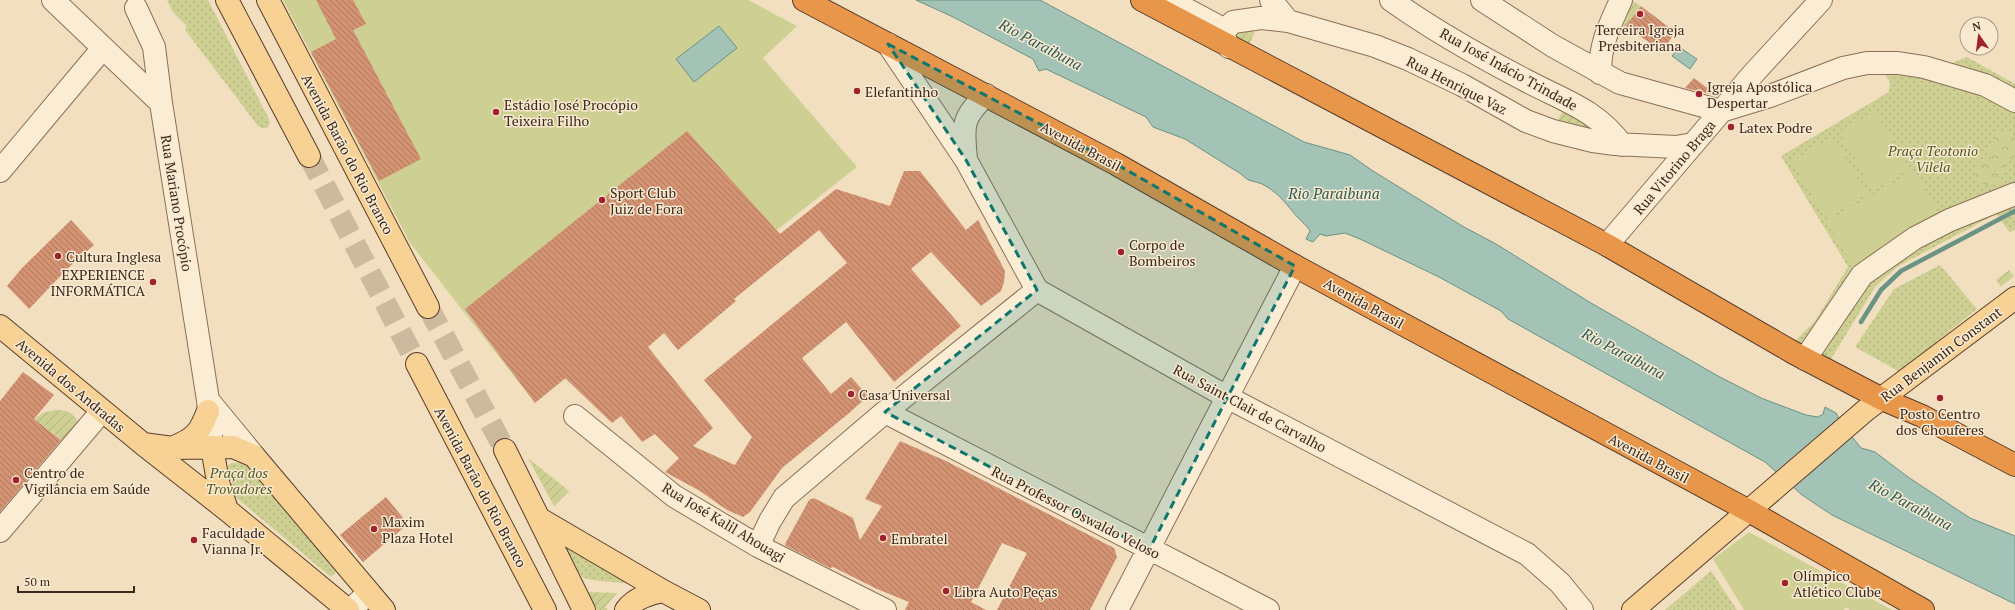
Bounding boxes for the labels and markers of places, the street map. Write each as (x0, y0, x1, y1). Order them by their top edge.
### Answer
marker: Terceira Igreja Presbiteriana (1635, 9, 1645, 19)
place label: Terceira Igreja Presbiteriana (1595, 20, 1685, 55)
place label: Igreja Apostólica Despertar (1707, 77, 1812, 112)
place label: Elefantinho (865, 82, 939, 101)
marker: Elefantinho (852, 86, 862, 96)
marker: Igreja Apostólica Despertar (1694, 89, 1704, 99)
place label: Estádio José Procópio Teixeira Filho (504, 95, 638, 130)
marker: Estádio José Procópio Teixeira Filho (491, 107, 501, 117)
place label: Latex Podre (1739, 118, 1812, 137)
marker: Latex Podre (1726, 122, 1736, 132)
place label: Sport Club Juiz de Fora (610, 183, 683, 218)
marker: Sport Club Juiz de Fora (597, 195, 607, 205)
place label: Corpo de Bombeiros (1129, 235, 1196, 270)
place label: Cultura Inglesa (66, 247, 161, 266)
marker: Corpo de Bombeiros (1116, 247, 1126, 257)
marker: Cultura Inglesa (53, 251, 63, 261)
place label: EXPERIENCE INFORMÁTICA (51, 265, 145, 300)
marker: EXPERIENCE INFORMÁTICA (148, 277, 158, 287)
place label: Casa Universal (859, 385, 950, 404)
marker: Casa Universal (846, 389, 856, 399)
marker: Posto Centro dos Chouferes (1935, 393, 1945, 403)
place label: Posto Centro dos Chouferes (1896, 404, 1984, 439)
place label: Centro de Vigilância em Saúde (24, 463, 150, 498)
marker: Centro de Vigilância em Saúde (11, 475, 21, 485)
place label: Maxim Plaza Hotel (382, 512, 453, 547)
place label: Faculdade Vianna Jr. (202, 523, 265, 558)
marker: Maxim Plaza Hotel (369, 524, 379, 534)
place label: Embratel (891, 529, 948, 548)
marker: Embratel (878, 533, 888, 543)
marker: Faculdade Vianna Jr. (189, 535, 199, 545)
place label: Olímpico Atlético Clube (1793, 566, 1881, 601)
marker: Olímpico Atlético Clube (1780, 578, 1790, 588)
place label: Libra Auto Peças (954, 582, 1058, 601)
marker: Libra Auto Peças (941, 586, 951, 596)

